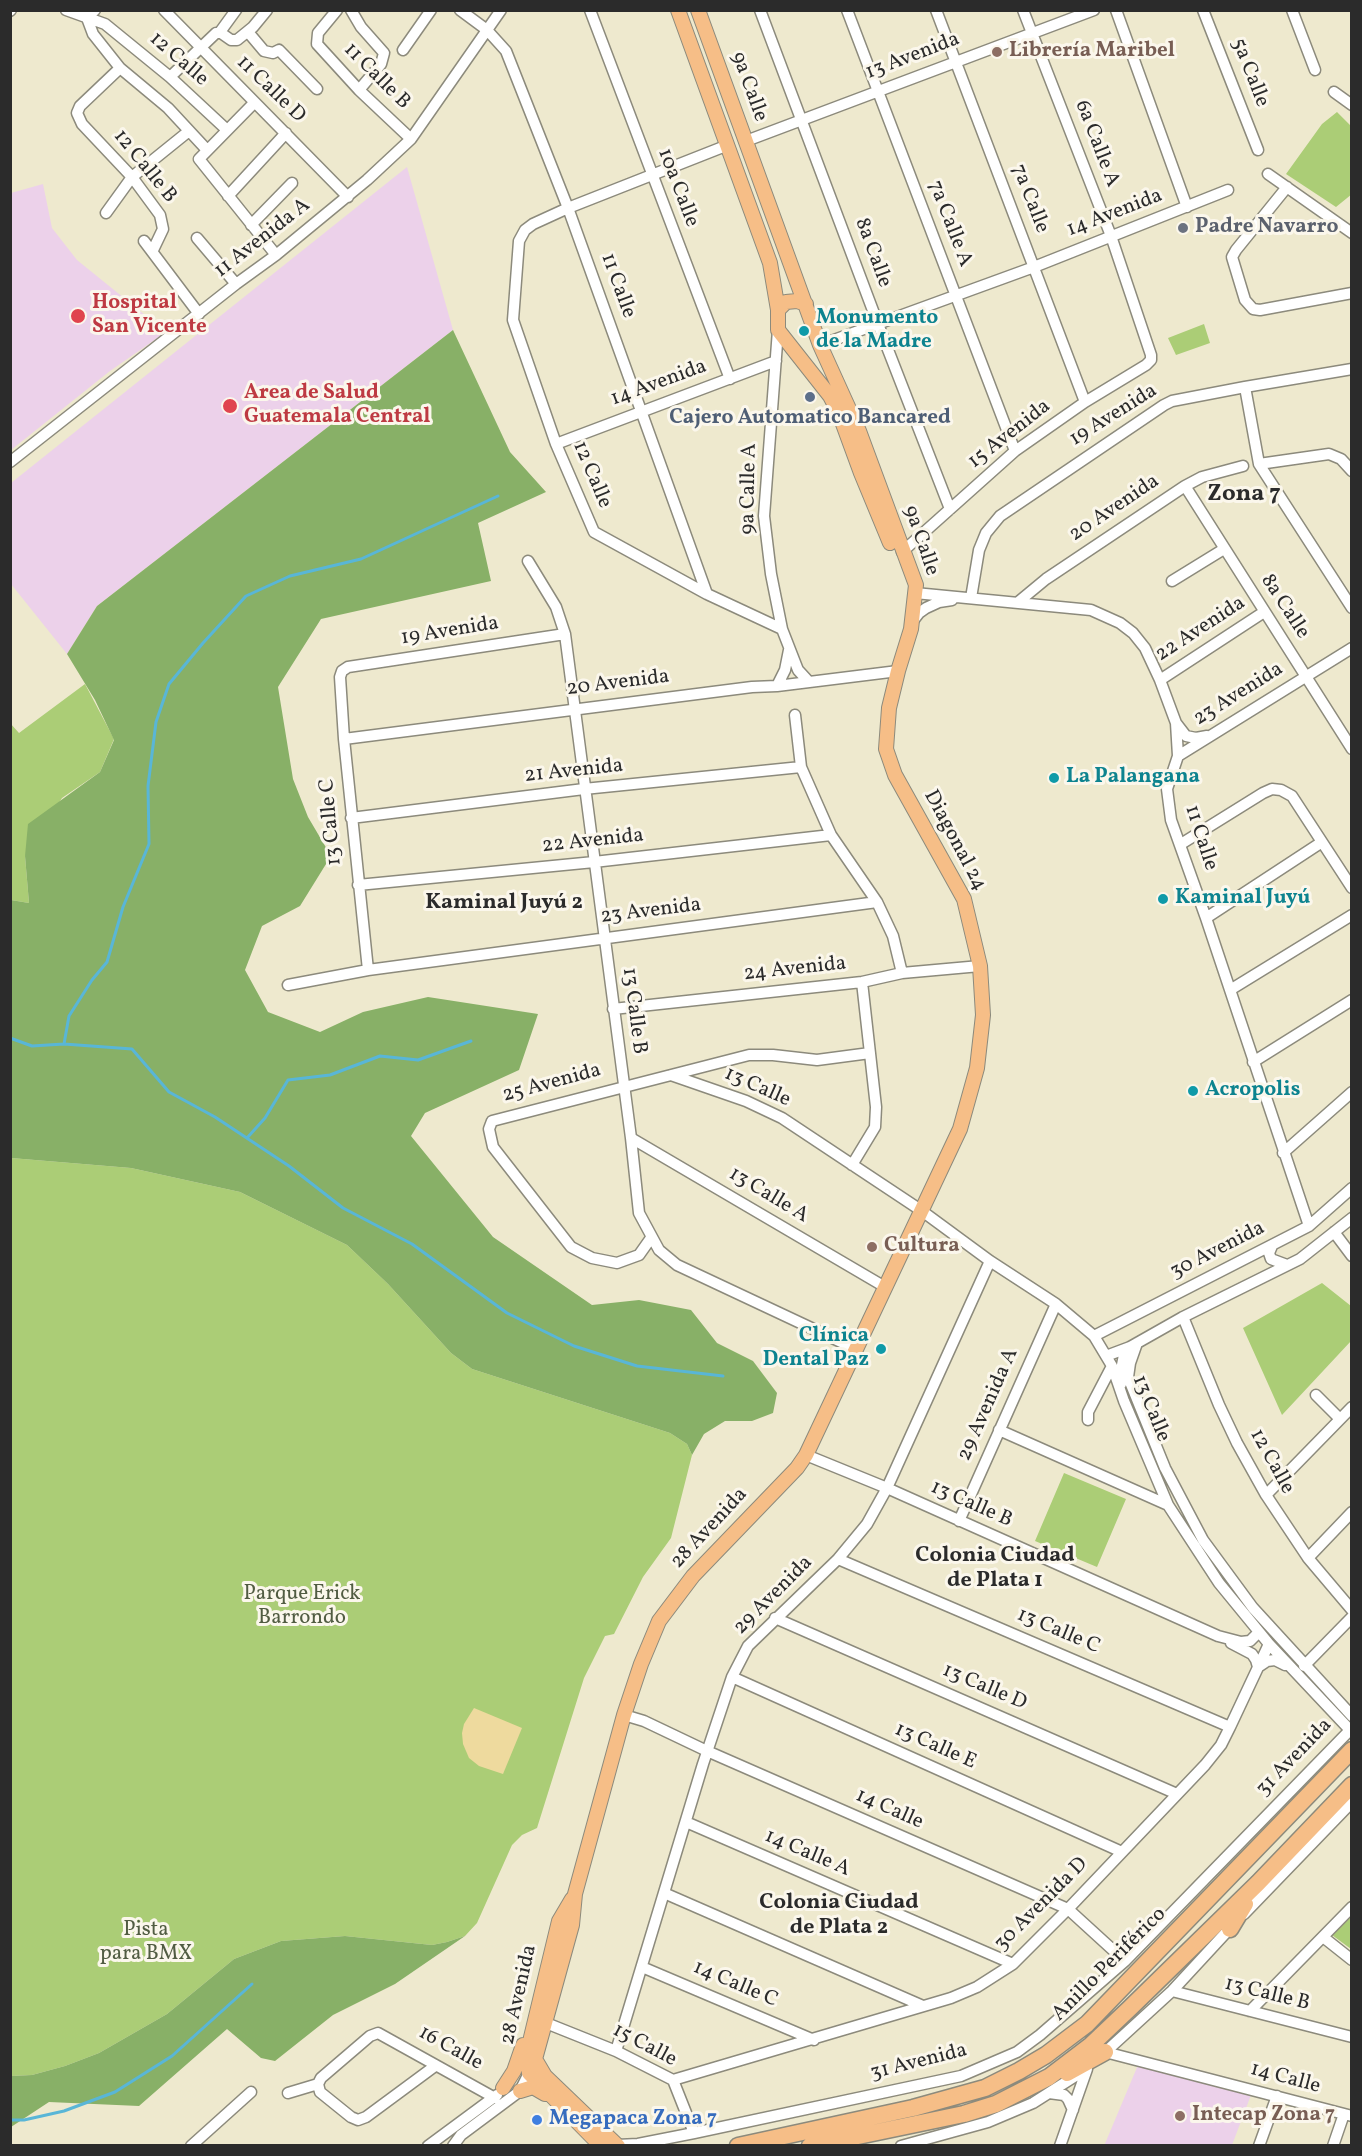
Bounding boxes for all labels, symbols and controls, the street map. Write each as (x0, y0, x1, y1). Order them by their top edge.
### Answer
street label: 12 Calle (143, 27, 213, 93)
street label: 13 Avenida (862, 28, 964, 86)
street label: 5a Calle (1224, 35, 1274, 111)
street label: 11 Calle B (337, 38, 415, 116)
place label: Librería Maribel (1009, 39, 1175, 65)
marker: Librería Maribel (990, 45, 1004, 59)
street label: 9a Calle (724, 49, 772, 125)
street label: 11 Calle D (230, 51, 310, 129)
street label: 6a Calle A (1068, 97, 1124, 191)
street label: 12 Calle B (107, 125, 181, 209)
street label: 10a Calle (651, 145, 703, 231)
street label: 7a Calle (1004, 161, 1054, 237)
street label: 7a Calle A (921, 177, 977, 271)
street label: 14 Avenida (1064, 184, 1166, 244)
street label: 11 Avenida A (210, 194, 316, 284)
street label: 8a Calle (848, 215, 896, 291)
place label: Padre Navarro (1195, 215, 1339, 241)
marker: Padre Navarro (1176, 221, 1190, 235)
street label: 11 Calle (594, 250, 640, 322)
place label: Hospital San Vicente (92, 291, 207, 341)
place label: Monumento de la Madre (816, 306, 938, 356)
marker: Hospital San Vicente (69, 307, 87, 325)
marker: Monumento de la Madre (797, 324, 811, 338)
street label: 14 Avenida (608, 355, 710, 413)
street label: 19 Avenida (1065, 379, 1163, 453)
place label: Area de Salud Guatemala Central (244, 381, 431, 431)
marker: Cajero Automatico Bancared (803, 390, 817, 404)
street label: 15 Avenida (964, 395, 1056, 475)
marker: Area de Salud Guatemala Central (221, 397, 239, 415)
place label: Cajero Automatico Bancared (669, 406, 951, 432)
street label: 12 Calle (566, 438, 616, 512)
street label: 9a Calle A (737, 443, 763, 535)
street label: 20 Avenida (1065, 470, 1165, 548)
district label: Zona 7 (1207, 482, 1281, 510)
street label: 9a Calle (896, 503, 944, 579)
street label: 8a Calle (1254, 570, 1314, 644)
street label: 22 Avenida (1151, 592, 1251, 668)
street label: 19 Avenida (399, 612, 501, 652)
street label: 23 Avenida (1189, 658, 1289, 732)
street label: 20 Avenida (565, 665, 671, 703)
street label: 21 Avenida (523, 754, 625, 790)
place label: La Palangana (1066, 765, 1200, 791)
marker: La Palangana (1047, 771, 1061, 785)
street label: 13 Calle C (316, 777, 348, 867)
street label: Diagonal 24 (917, 786, 991, 896)
street label: 11 Calle (1178, 802, 1222, 874)
street label: 22 Avenida (541, 824, 645, 860)
place label: Kaminal Juyú (1175, 886, 1310, 912)
district label: Kaminal Juyú 2 (425, 891, 583, 917)
marker: Kaminal Juyú (1156, 892, 1170, 906)
street label: 23 Avenida (599, 893, 703, 931)
street label: 24 Avenida (743, 952, 847, 988)
street label: 13 Calle B (615, 966, 651, 1056)
street label: 25 Avenida (500, 1059, 604, 1109)
street label: 13 Calle (720, 1062, 794, 1114)
place label: Acropolis (1205, 1078, 1300, 1104)
marker: Acropolis (1186, 1084, 1200, 1098)
street label: 13 Calle A (723, 1162, 813, 1230)
street label: 30 Avenida (1167, 1216, 1269, 1286)
place label: Cultura (884, 1234, 960, 1260)
marker: Cultura (865, 1240, 879, 1254)
place label: Clínica Dental Paz (763, 1324, 869, 1374)
marker: Clínica Dental Paz (874, 1342, 888, 1356)
street label: 29 Avenida A (953, 1345, 1025, 1465)
street label: 13 Calle (1125, 1372, 1175, 1446)
street label: 12 Calle (1243, 1425, 1299, 1499)
street label: 13 Calle B (926, 1476, 1016, 1534)
street label: 28 Avenida (666, 1483, 754, 1575)
district label: Colonia Ciudad de Plata 1 (915, 1544, 1075, 1596)
street label: 29 Avenida (729, 1551, 819, 1641)
park label: Parque Erick Barrondo (244, 1582, 360, 1632)
street label: 13 Calle C (1013, 1603, 1103, 1661)
street label: 13 Calle D (938, 1659, 1030, 1717)
street label: 31 Avenida (1252, 1714, 1338, 1802)
street label: 13 Calle E (890, 1718, 980, 1776)
street label: 14 Calle (851, 1784, 927, 1836)
street label: 14 Calle A (760, 1825, 854, 1883)
street label: 30 Avenida D (990, 1853, 1094, 1957)
district label: Colonia Ciudad de Plata 2 (759, 1891, 919, 1942)
street label: Anillo Periférico (1048, 1903, 1172, 2027)
park label: Pista para BMX (100, 1918, 192, 1968)
street label: 28 Avenida (496, 1943, 544, 2047)
street label: 14 Calle C (689, 1956, 781, 2014)
street label: 13 Calle B (1222, 1972, 1312, 2018)
street label: 15 Calle (608, 2019, 680, 2073)
street label: 16 Calle (413, 2021, 487, 2077)
street label: 31 Avenida (868, 2039, 970, 2087)
street label: 14 Calle (1247, 2058, 1323, 2100)
place label: Intecap Zona 7 (1192, 2103, 1335, 2129)
place label: Megapaca Zona 7 (549, 2107, 717, 2133)
marker: Intecap Zona 7 (1173, 2109, 1187, 2123)
marker: Megapaca Zona 7 (530, 2113, 544, 2127)

